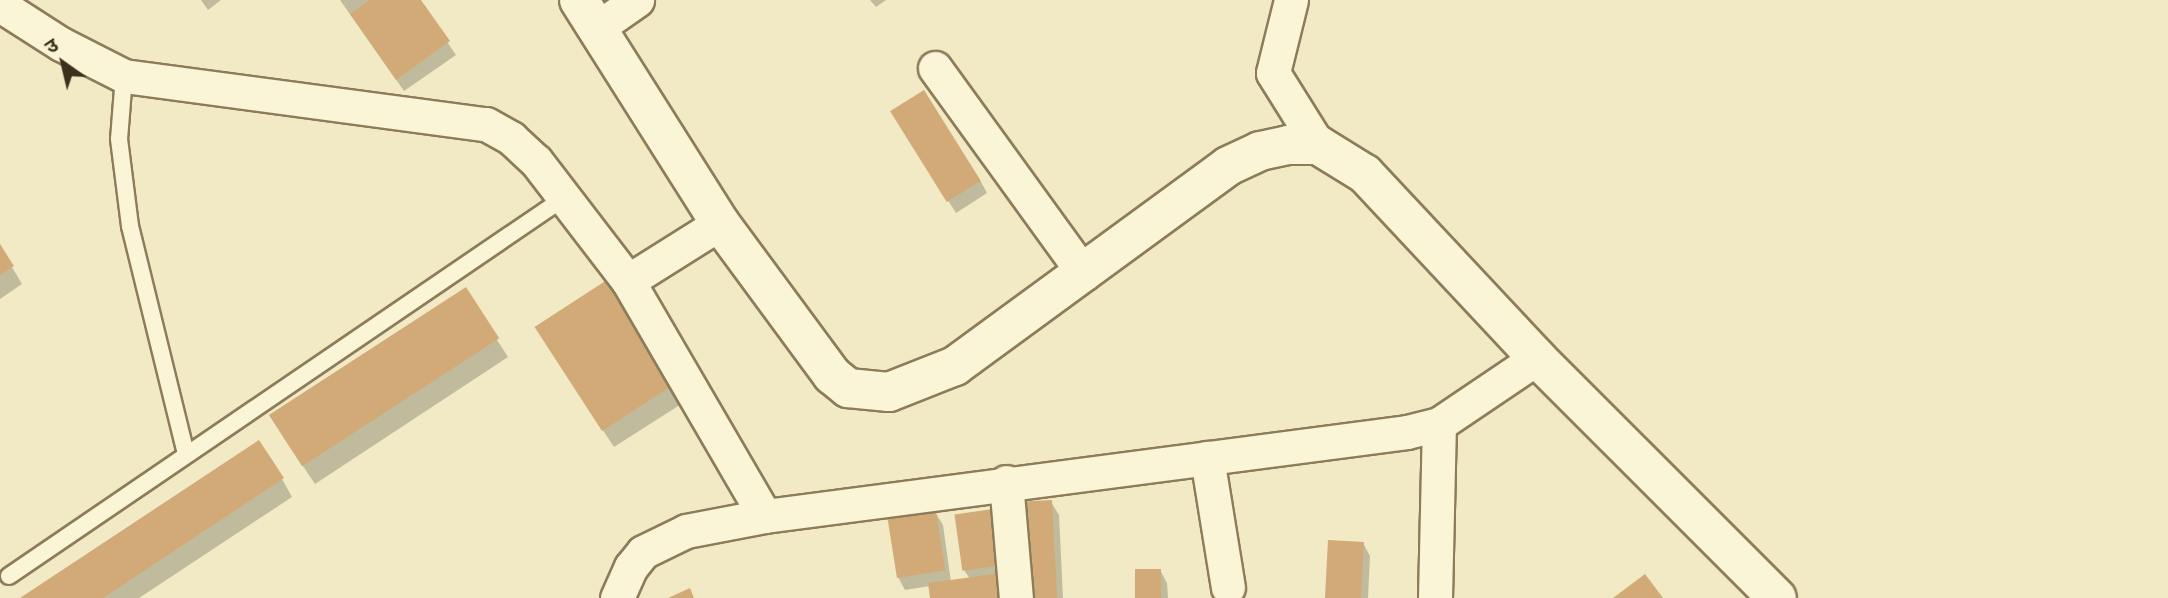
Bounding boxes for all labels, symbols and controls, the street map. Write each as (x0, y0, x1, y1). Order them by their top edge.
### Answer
north arrow (28, 28, 98, 98)
text: उ (39, 32, 63, 59)

